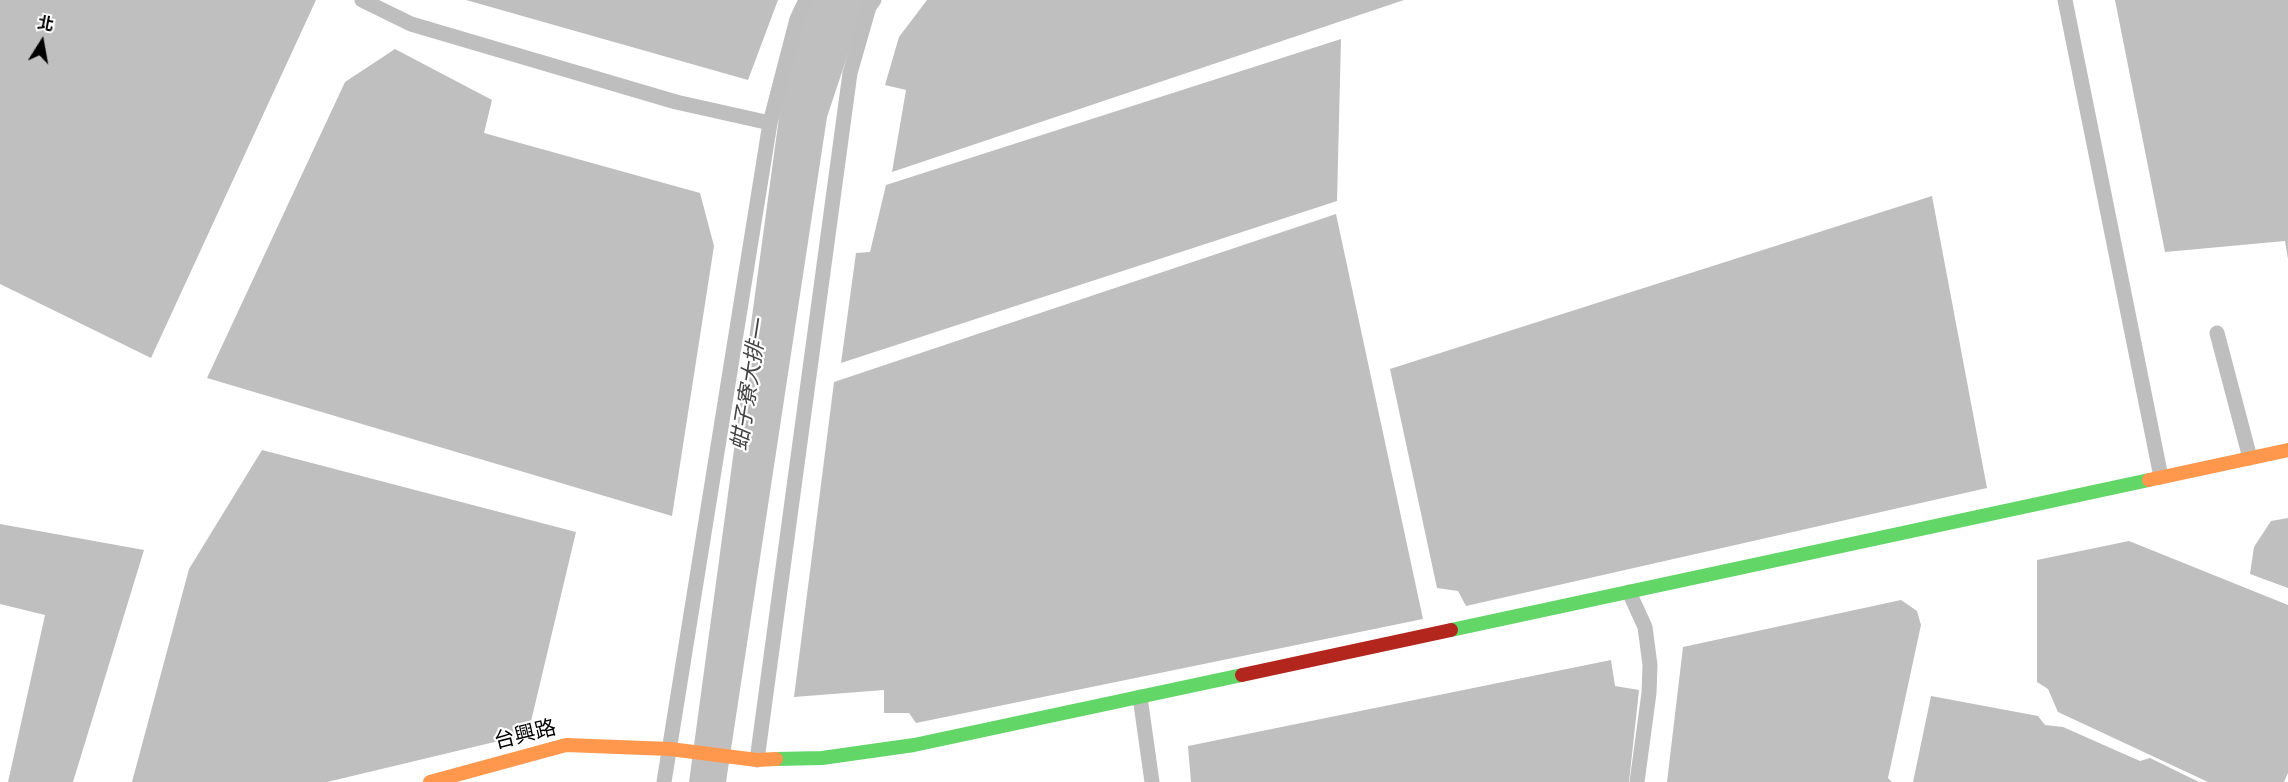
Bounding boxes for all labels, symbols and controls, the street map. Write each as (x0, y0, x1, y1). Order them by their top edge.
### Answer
north arrow (12, 12, 72, 72)
text: 北 (36, 13, 55, 35)
water label: 蚶子寮大排一 (727, 318, 773, 452)
street label: 台興路 (491, 715, 559, 755)

